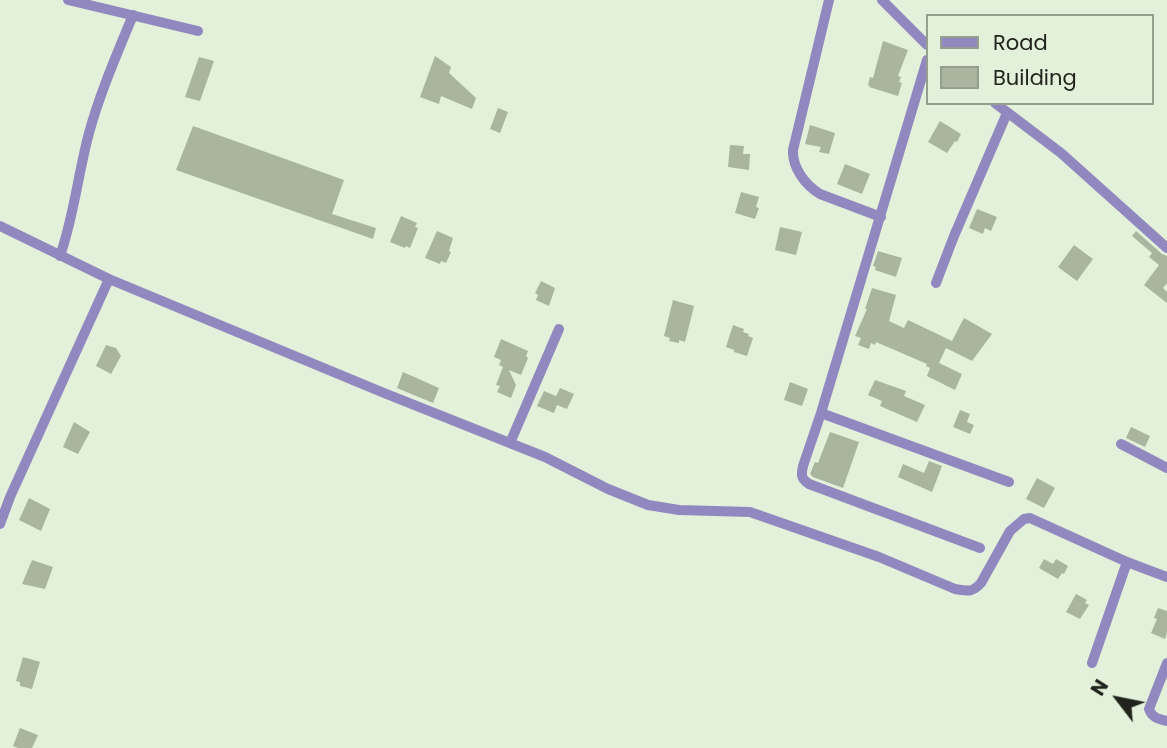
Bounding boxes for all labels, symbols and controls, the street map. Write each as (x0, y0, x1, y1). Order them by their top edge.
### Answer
legend (926, 14, 1153, 105)
text: Road (993, 28, 1048, 57)
text: Building (993, 63, 1077, 92)
north arrow (1083, 664, 1153, 734)
text: N (1085, 674, 1115, 701)

